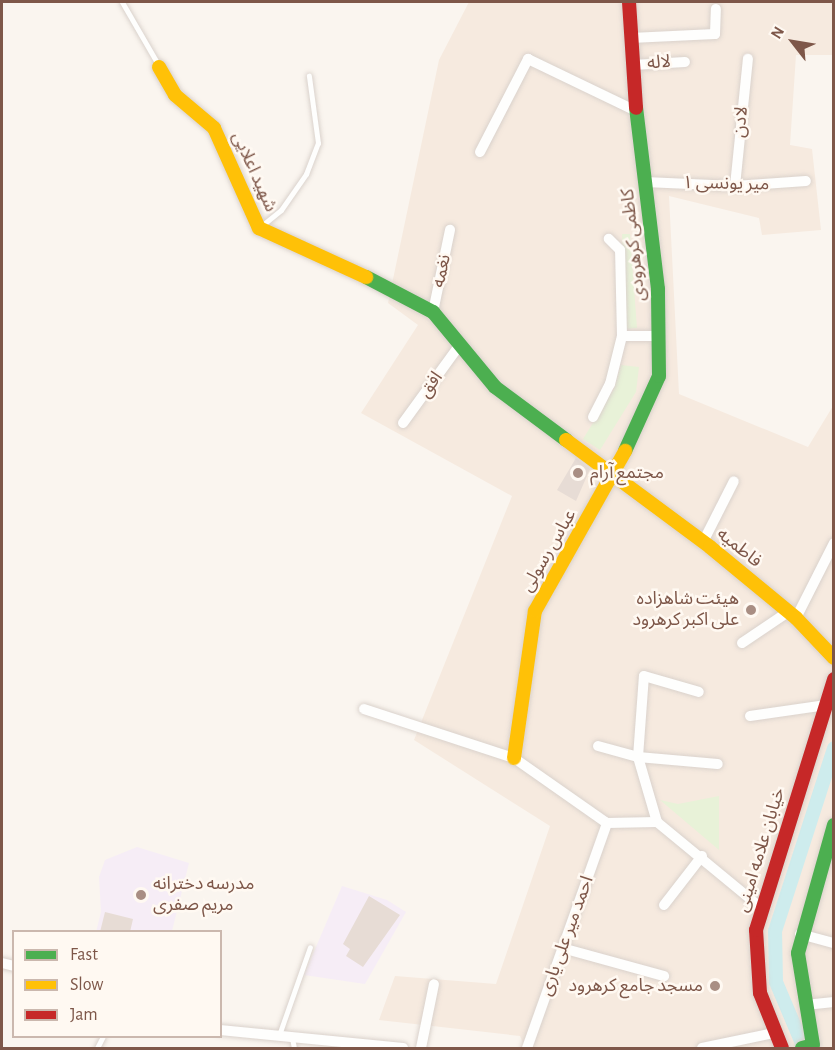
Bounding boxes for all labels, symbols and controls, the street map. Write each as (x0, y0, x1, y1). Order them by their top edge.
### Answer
north arrow (763, 12, 823, 72)
text: N (768, 24, 787, 42)
street label: لاله (646, 51, 672, 75)
street label: لادن (729, 105, 753, 139)
street label: شهید اعلایی (227, 129, 281, 215)
street label: میر یونسی ۱ (682, 172, 770, 196)
street label: کاظمی کرهرودی (617, 188, 651, 302)
street label: نغمه (428, 252, 456, 290)
street label: افق (414, 368, 448, 402)
place label: مجتمع آرام (590, 462, 664, 484)
marker: مجتمع آرام (571, 466, 585, 480)
street label: عباس رسولی (517, 506, 581, 596)
street label: فاطمیه (712, 523, 766, 573)
place label: هیئت شاهزاده علی اکبر کرهرود (632, 589, 739, 632)
marker: هیئت شاهزاده علی اکبر کرهرود (744, 603, 758, 617)
street label: خیابان علامه امینی (732, 785, 790, 915)
street label: احمد میر علی یاری (535, 873, 599, 999)
place label: مدرسه دخترانه مریم صفری (153, 874, 254, 916)
marker: مدرسه دخترانه مریم صفری (134, 888, 148, 902)
legend (12, 930, 222, 1038)
text: Fast (70, 946, 98, 964)
place label: مسجد جامع کرهرود (569, 975, 703, 997)
text: Slow (70, 976, 103, 994)
marker: مسجد جامع کرهرود (708, 979, 722, 993)
text: Jam (70, 1006, 98, 1024)

